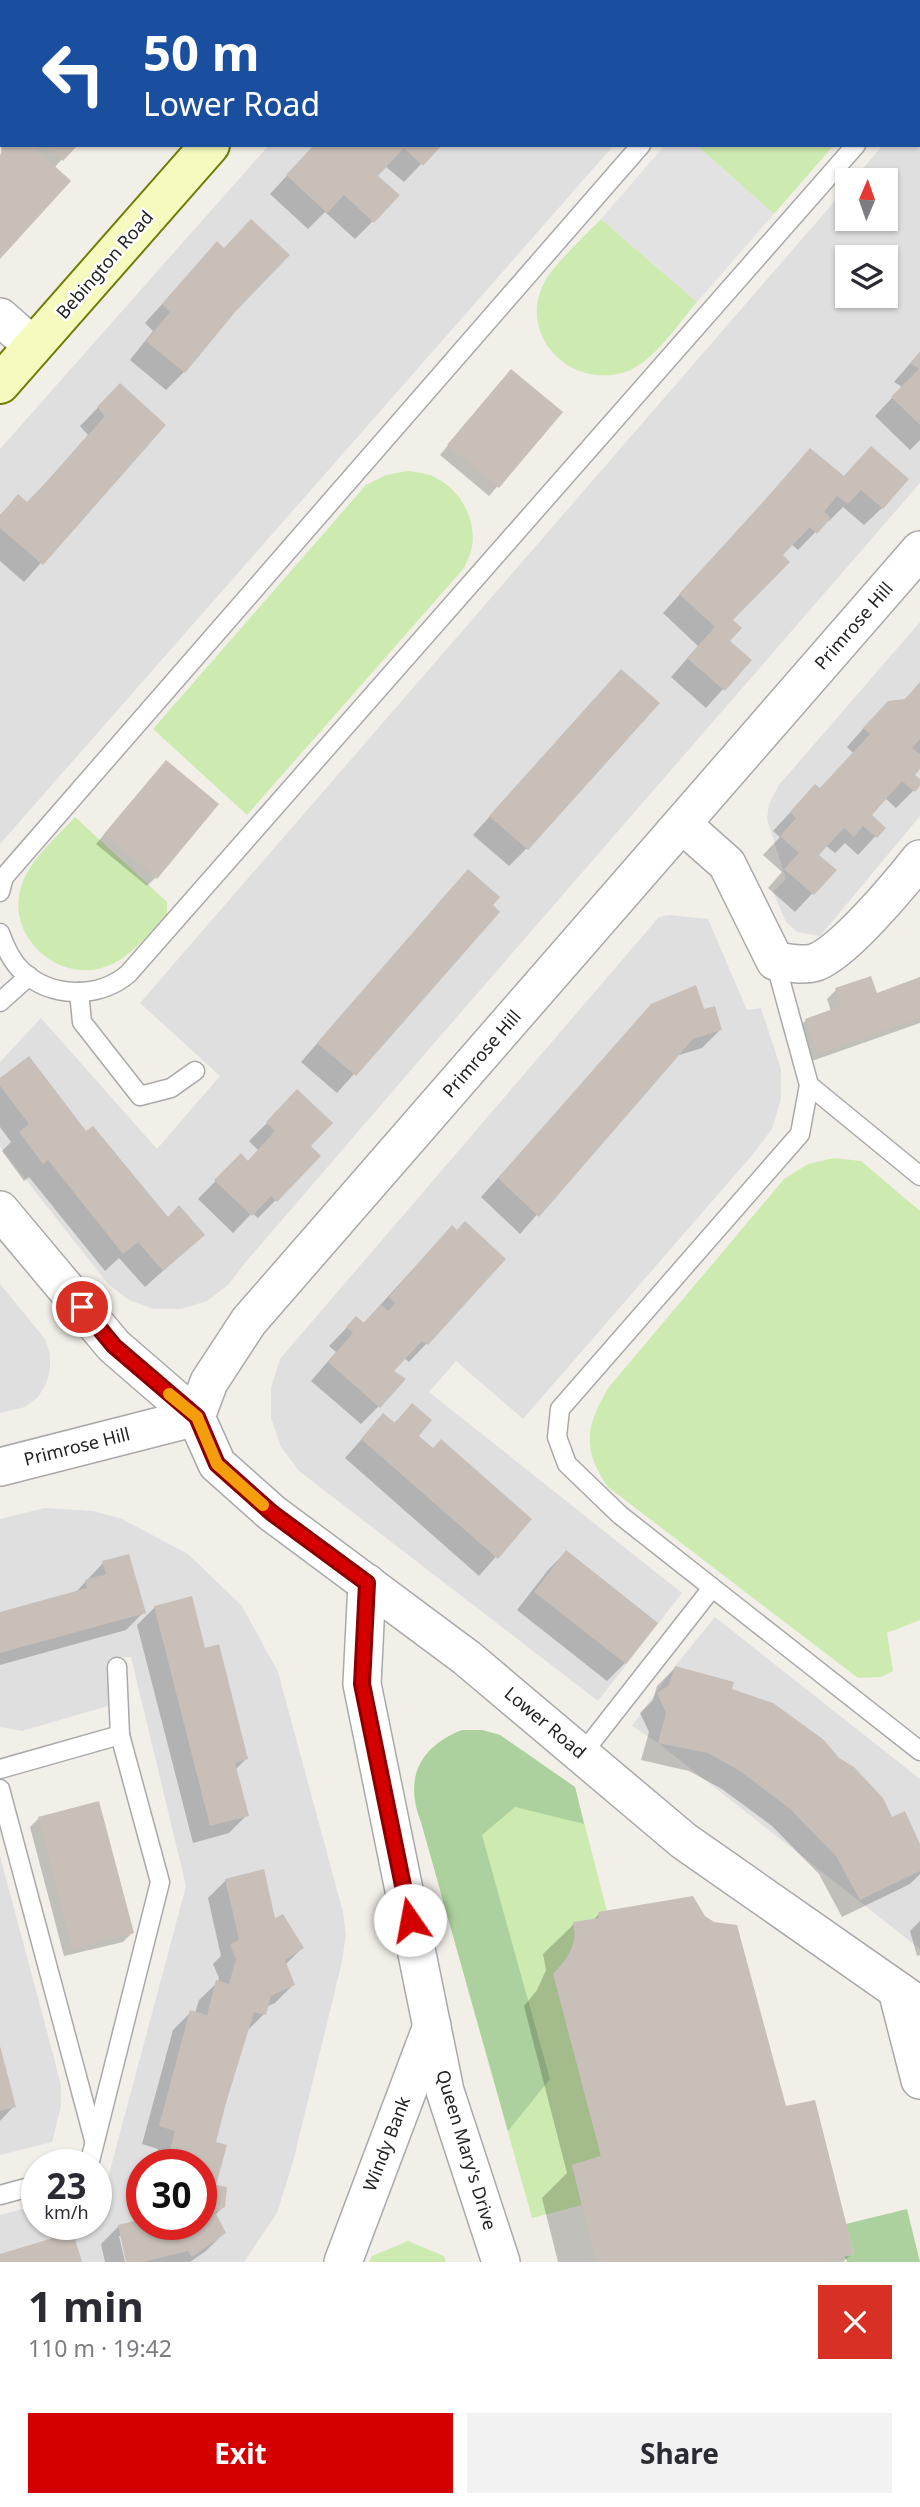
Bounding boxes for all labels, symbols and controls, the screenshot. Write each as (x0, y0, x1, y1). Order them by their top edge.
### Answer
text: 50 m (143, 19, 260, 85)
icon: left (28, 28, 119, 119)
text: Lower Road (143, 82, 320, 125)
north arrow (835, 168, 898, 231)
map controls (835, 168, 898, 308)
street label: Bebington Road (51, 205, 158, 324)
button: layers (835, 245, 898, 308)
street label: Primrose Hill (809, 577, 898, 674)
street label: Primrose Hill (437, 1005, 526, 1102)
pin (52, 1277, 112, 1337)
icon: arrive (63, 1288, 101, 1326)
street label: Primrose Hill (21, 1421, 132, 1471)
street label: Lower Road (500, 1681, 592, 1763)
position arrow (373, 1883, 447, 1957)
street label: Queen Mary's Drive (431, 2067, 503, 2233)
street label: Windy Bank (357, 2092, 415, 2195)
speed limit sign: 30 (126, 2149, 217, 2240)
text: 23 (46, 2162, 87, 2209)
text: km/h (44, 2200, 89, 2224)
text: 1 min (28, 2277, 144, 2334)
button: close (818, 2285, 892, 2359)
text: 110 m · 19:42 (28, 2332, 172, 2364)
button: Exit (28, 2413, 453, 2493)
button: Share (467, 2413, 892, 2493)

